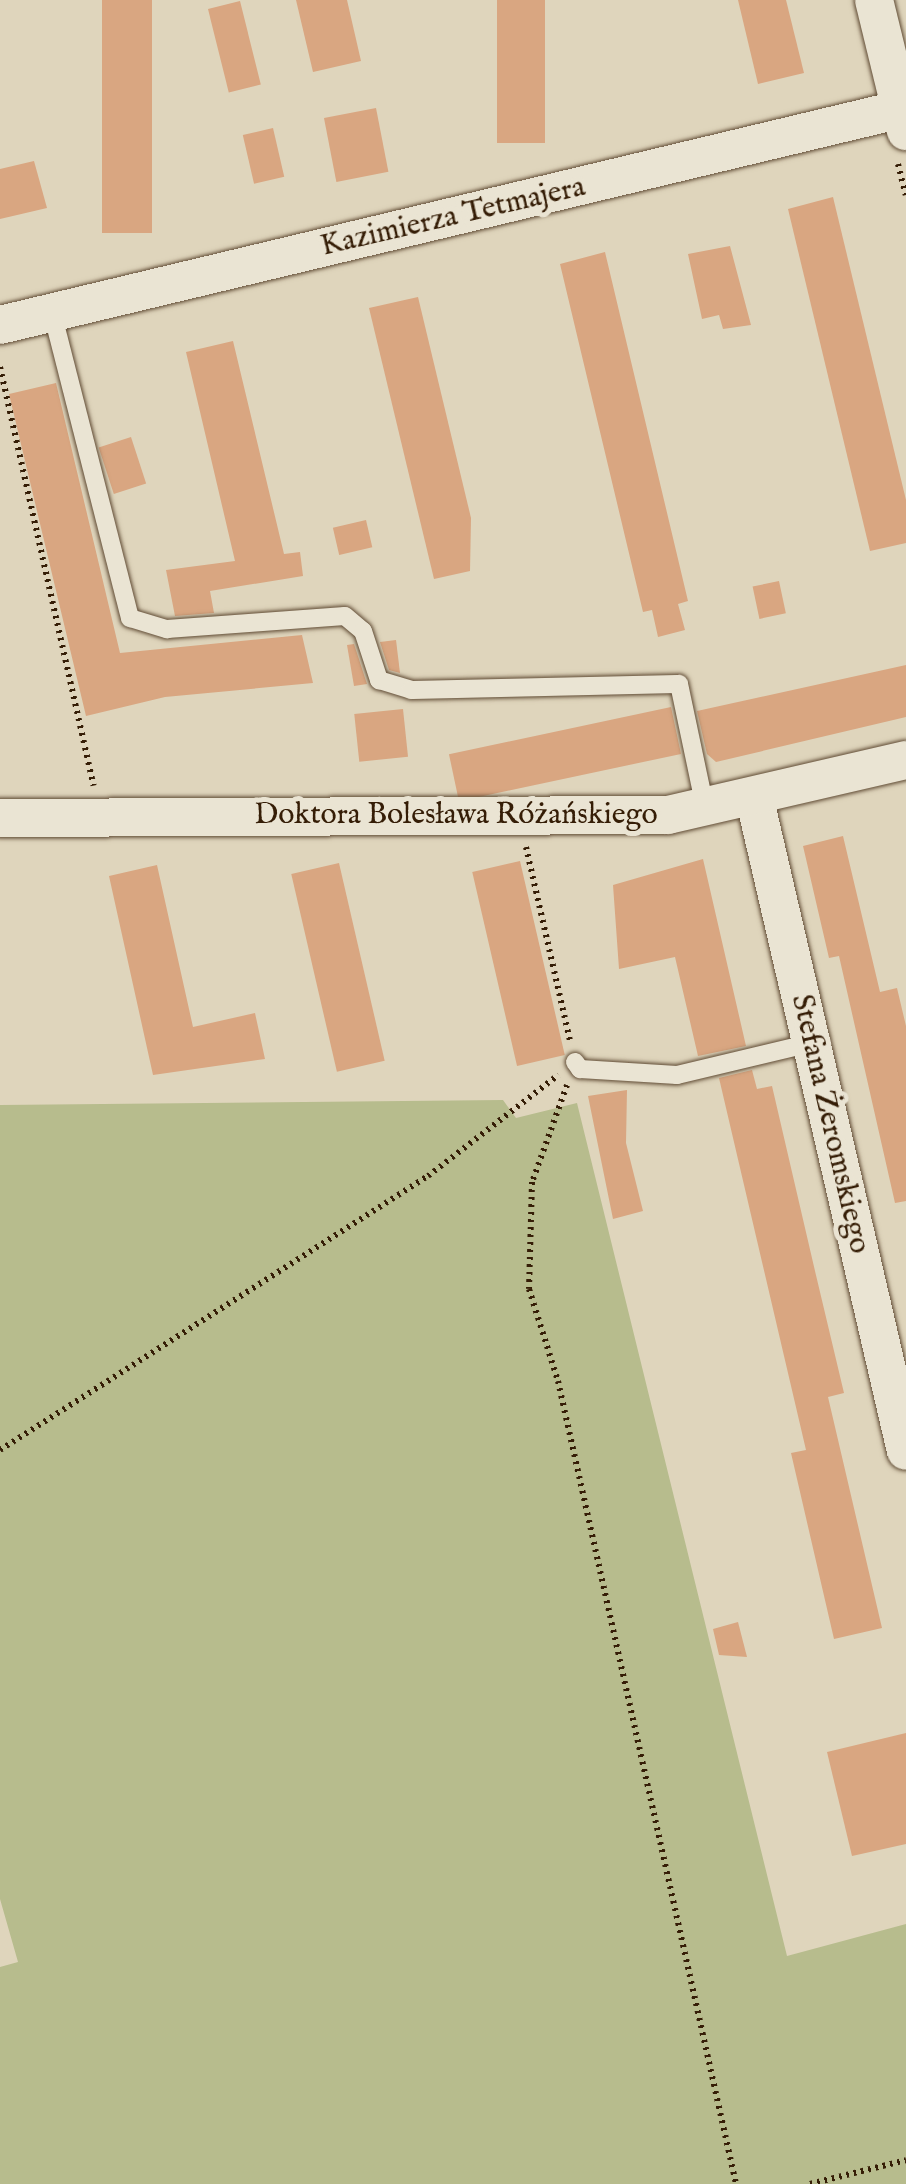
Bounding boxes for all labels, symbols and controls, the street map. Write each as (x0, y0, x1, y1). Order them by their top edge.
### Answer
street label: Kazimierza Tetmajera (317, 169, 589, 265)
street label: Doktora Bolesława Różańskiego (254, 797, 658, 833)
street label: Stefana Żeromskiego (783, 991, 877, 1257)

